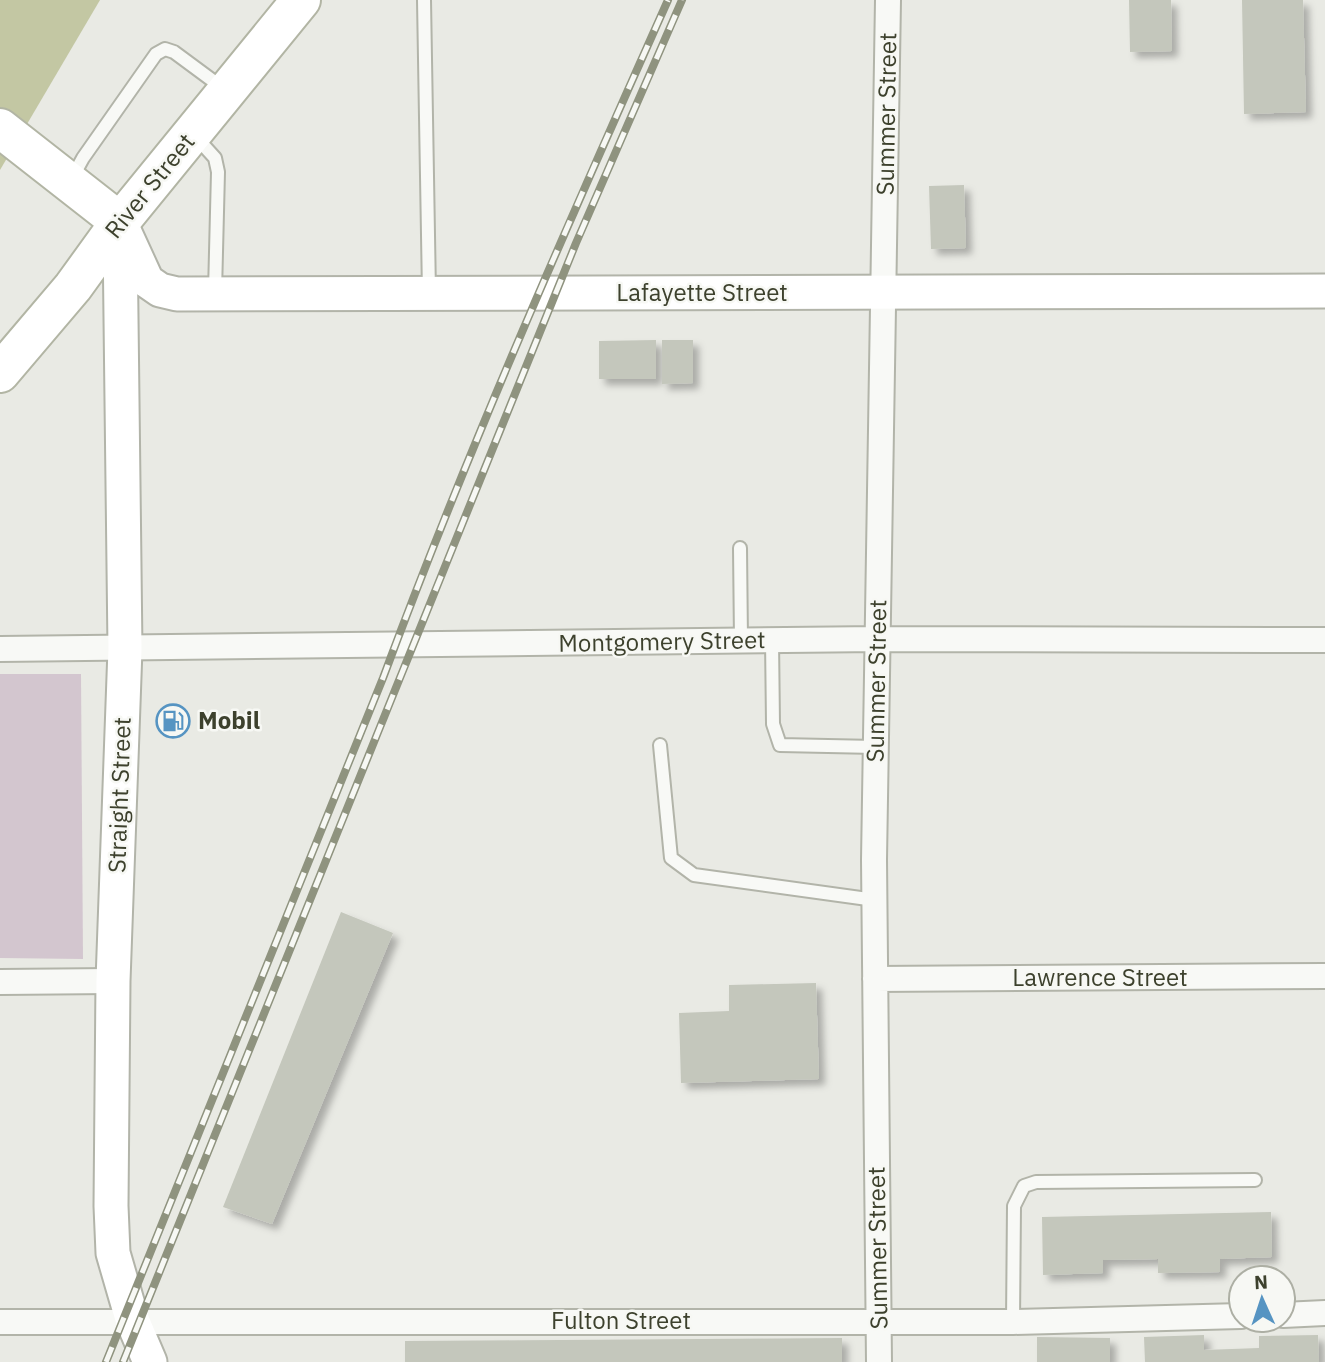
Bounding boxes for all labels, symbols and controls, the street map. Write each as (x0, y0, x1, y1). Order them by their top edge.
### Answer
street label: Summer Street (869, 32, 903, 196)
street label: River Street (97, 126, 201, 245)
street label: Lafayette Street (616, 276, 788, 308)
street label: Summer Street (859, 599, 893, 763)
street label: Montgomery Street (558, 623, 766, 659)
fuel station icon: Mobil (154, 702, 192, 740)
place label: Mobil (198, 704, 260, 736)
street label: Straight Street (100, 716, 138, 874)
street label: Lawrence Street (1012, 961, 1188, 993)
street label: Summer Street (860, 1166, 894, 1330)
north arrow (1227, 1264, 1297, 1334)
text: N (1254, 1270, 1269, 1294)
street label: Fulton Street (551, 1304, 691, 1336)

